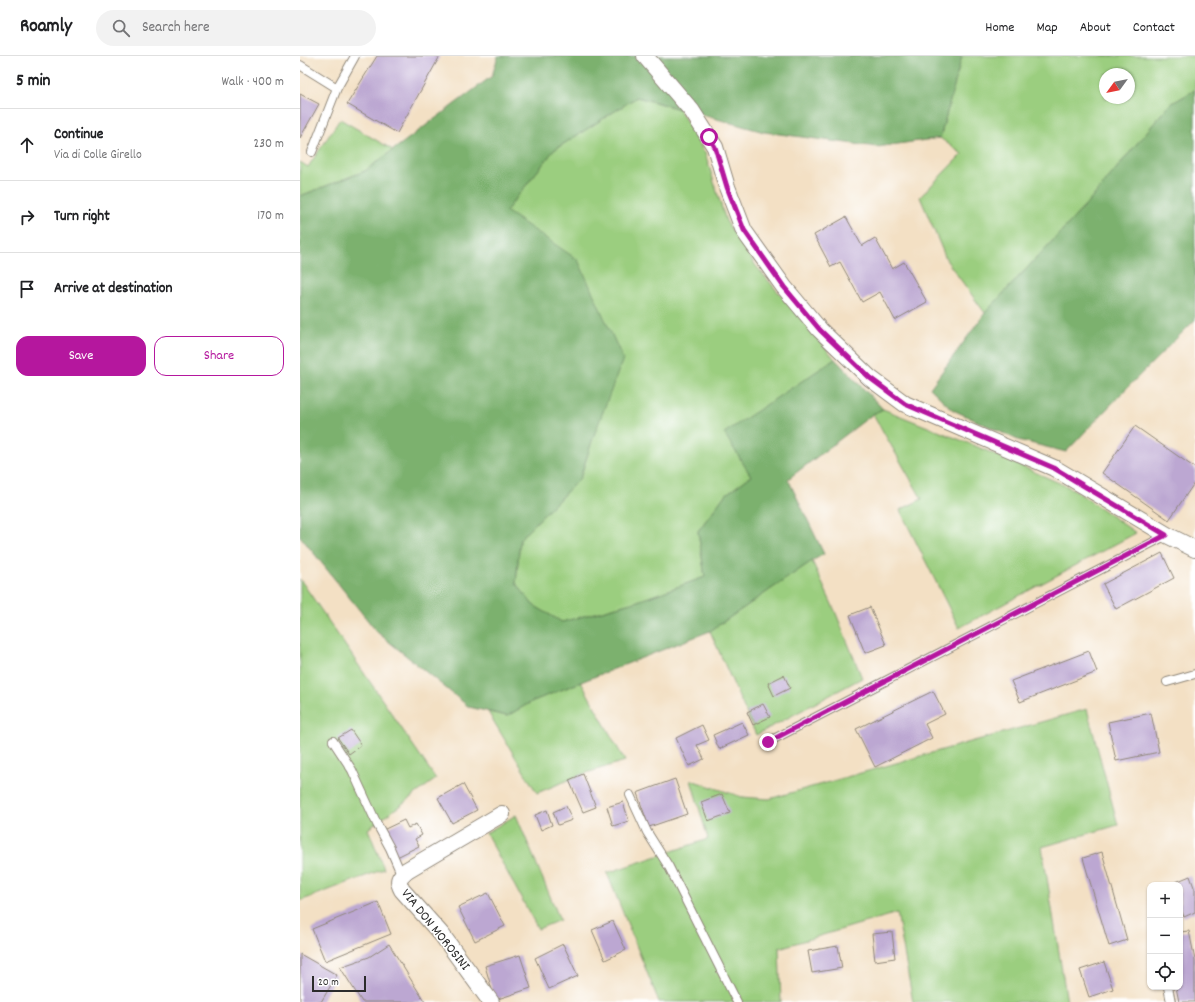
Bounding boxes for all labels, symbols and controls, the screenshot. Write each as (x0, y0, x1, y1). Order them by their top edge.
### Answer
search box (96, 10, 376, 46)
text: Roamly (20, 14, 72, 41)
icon: search (110, 17, 132, 39)
text: Search here (142, 17, 210, 39)
text: Home (985, 18, 1014, 38)
text: Map (1036, 18, 1058, 38)
text: About (1080, 18, 1111, 38)
text: Contact (1133, 18, 1175, 38)
north arrow (1099, 68, 1135, 104)
text: 5 min (16, 70, 50, 94)
text: Walk · 400 m (222, 73, 284, 92)
text: Continue (54, 124, 103, 146)
route start (700, 128, 718, 146)
icon: ahead (16, 134, 38, 156)
text: 230 m (254, 135, 284, 154)
text: Via di Colle Girello (54, 146, 142, 165)
icon: right (16, 206, 38, 228)
text: Turn right (54, 206, 110, 228)
text: 170 m (257, 207, 284, 226)
icon: arrive (16, 278, 38, 300)
text: Arrive at destination (54, 278, 172, 300)
button: Save (16, 336, 146, 376)
button: Share (154, 336, 284, 376)
route end (759, 733, 777, 751)
map controls (1147, 882, 1183, 990)
button: + (1147, 882, 1183, 918)
street label: VIA DON MOROSINI (396, 885, 475, 976)
button: − (1147, 918, 1183, 954)
button: locate (1147, 954, 1183, 990)
scale bar (312, 974, 366, 993)
text: 20 m (318, 975, 339, 991)

